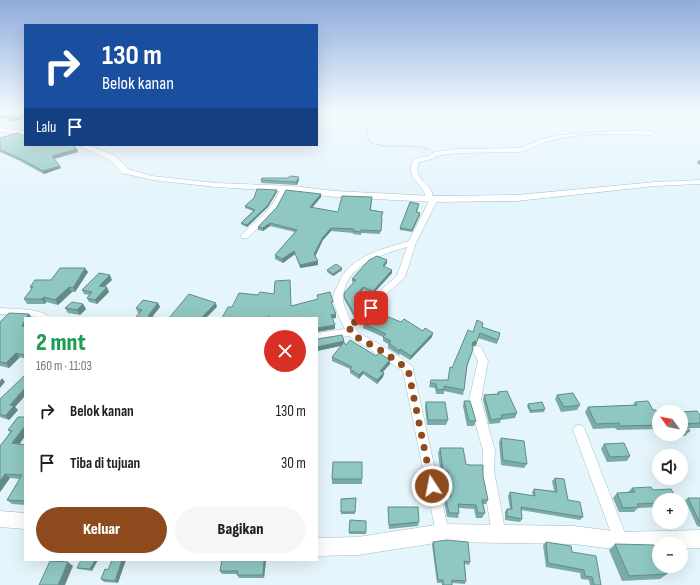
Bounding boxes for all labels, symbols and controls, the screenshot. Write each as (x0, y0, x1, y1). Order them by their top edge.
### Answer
text: 130 m (102, 39, 162, 72)
icon: right (36, 40, 88, 92)
text: Belok kanan (102, 73, 174, 94)
icon: arrive (64, 116, 86, 138)
text: Lalu (36, 118, 56, 137)
pin (354, 291, 388, 325)
icon: arrive (360, 297, 382, 319)
text: 2 mnt (36, 328, 86, 357)
button: close (264, 330, 306, 372)
text: 160 m · 11:03 (36, 358, 92, 374)
icon: right (36, 400, 58, 422)
text: Belok kanan (70, 402, 134, 421)
text: 130 m (276, 402, 306, 421)
north arrow (652, 405, 688, 441)
map controls (652, 405, 688, 573)
button: sound (652, 449, 688, 485)
icon: arrive (36, 452, 58, 474)
text: Tiba di tujuan (70, 454, 140, 473)
text: 30 m (281, 454, 306, 473)
position arrow (411, 465, 453, 507)
button: + (652, 493, 688, 529)
button: Keluar (36, 507, 167, 553)
button: Bagikan (175, 507, 306, 553)
button: − (652, 537, 688, 573)

